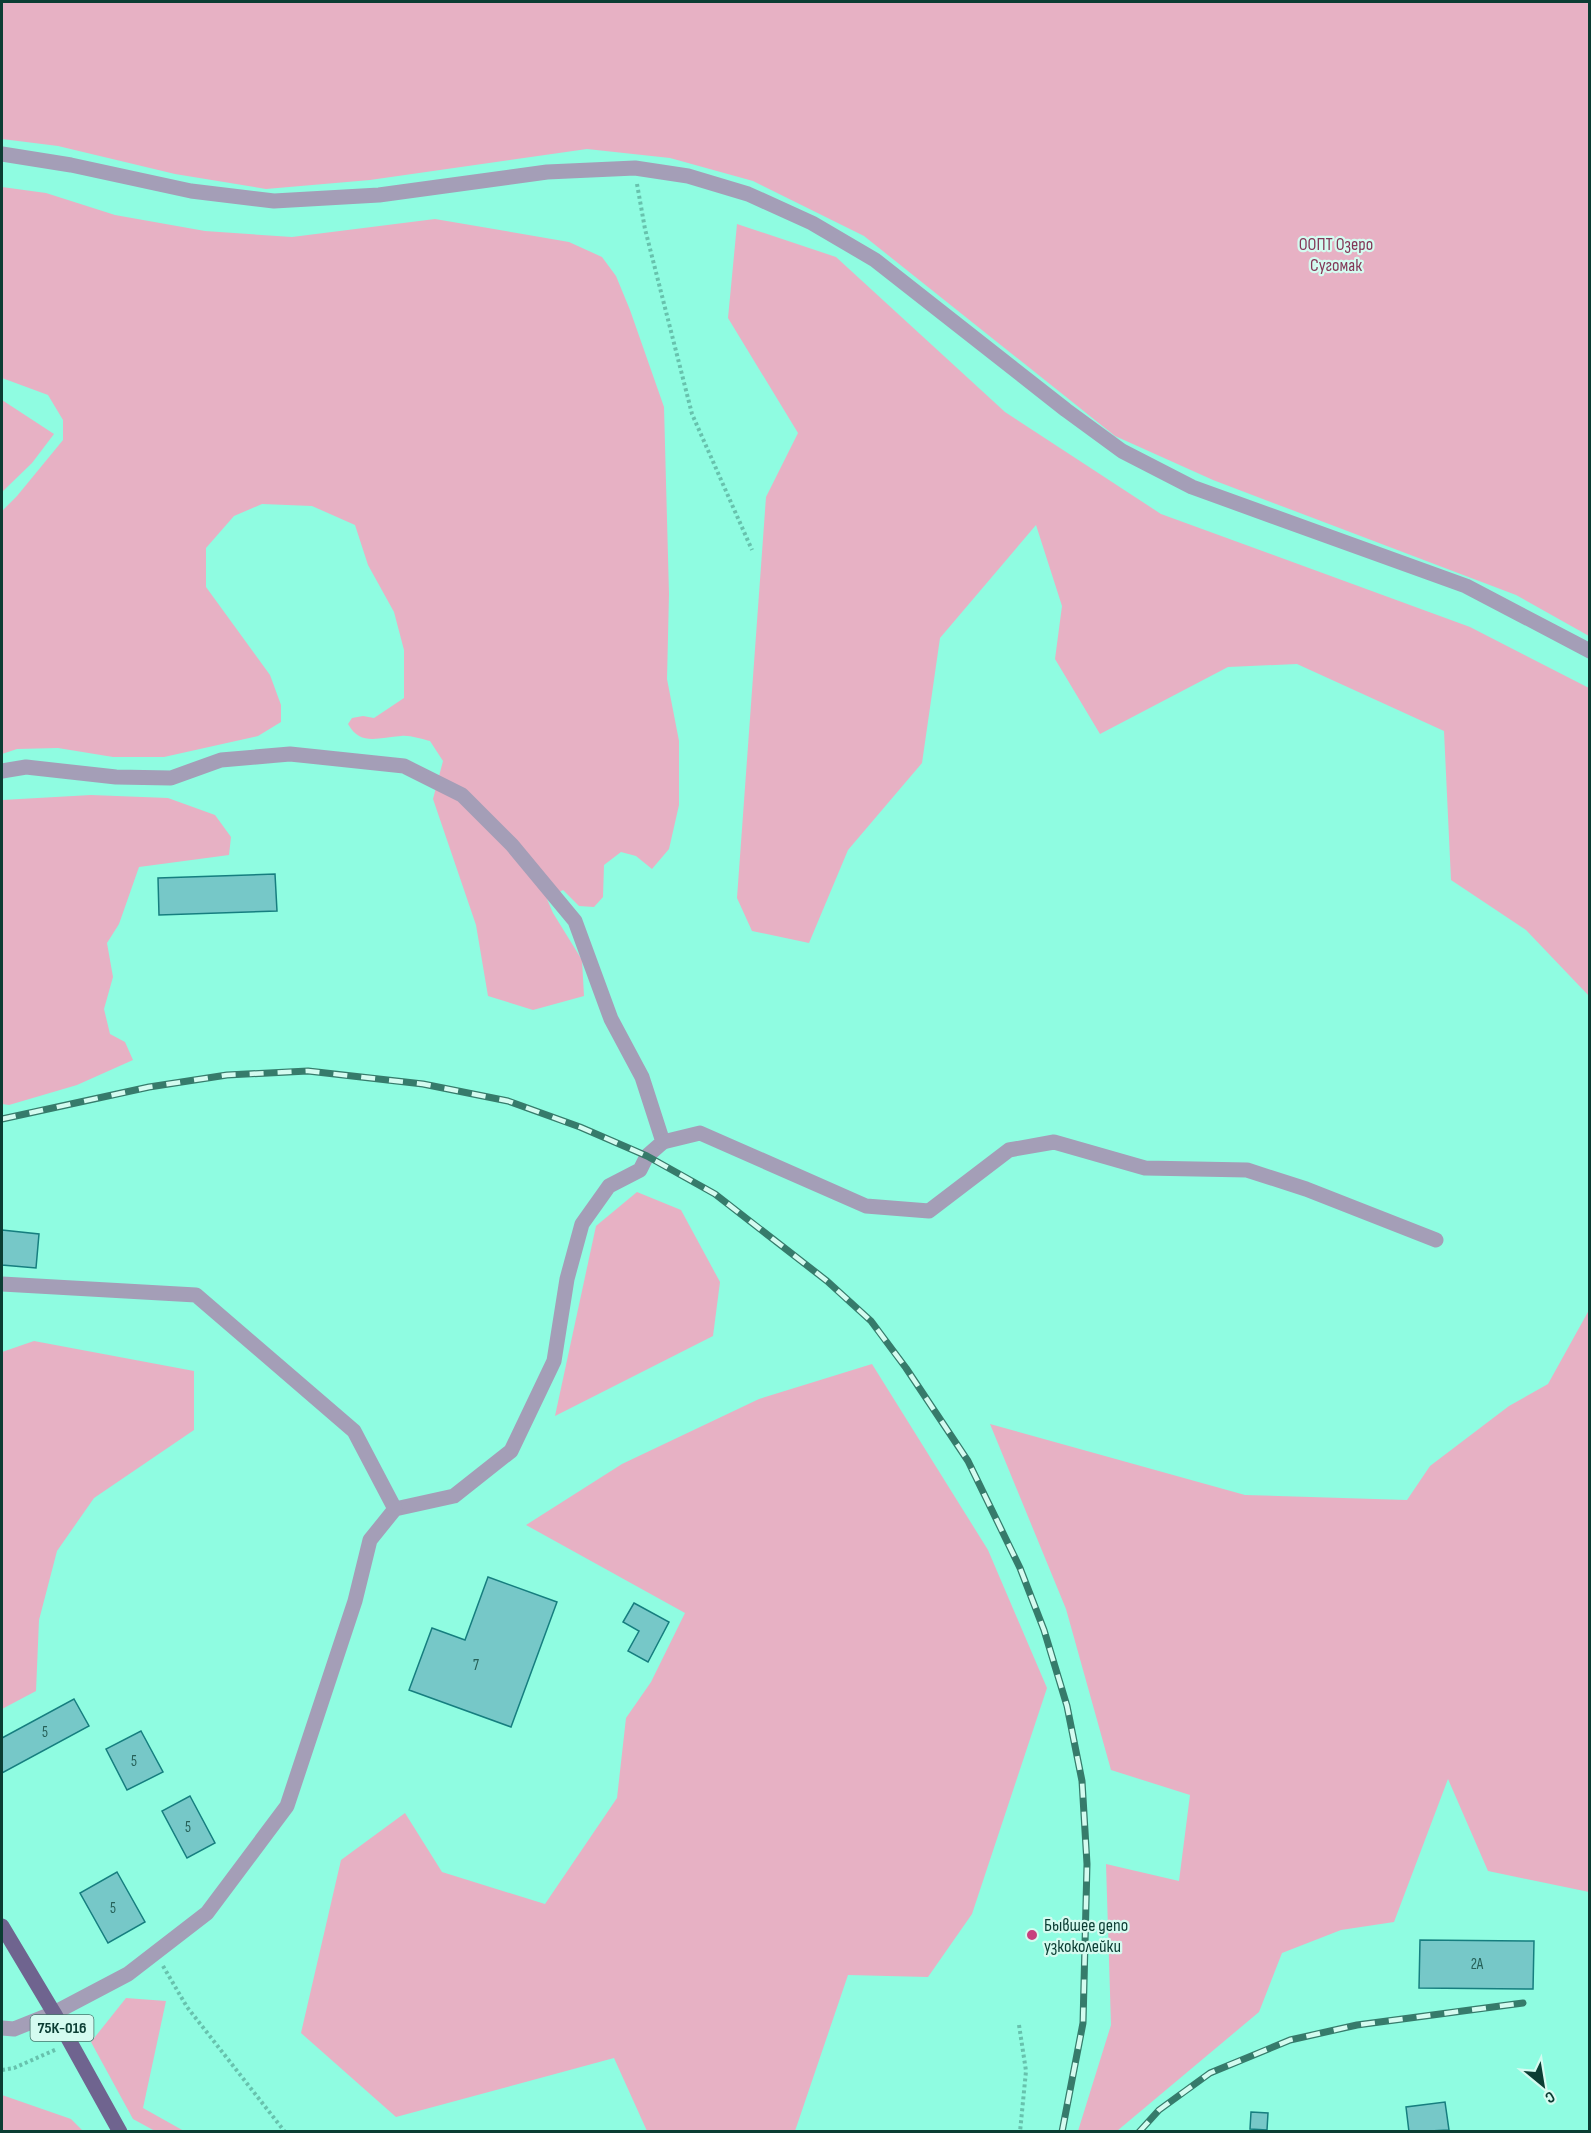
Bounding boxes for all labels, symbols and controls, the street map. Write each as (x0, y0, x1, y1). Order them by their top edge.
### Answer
park label: ООПТ Озеро Сугомак (1299, 234, 1373, 276)
house number: 7 (473, 1656, 479, 1675)
house number: 5 (42, 1723, 48, 1742)
house number: 5 (131, 1752, 137, 1771)
house number: 5 (185, 1818, 191, 1837)
house number: 5 (110, 1899, 116, 1918)
place label: Бывшее депо узкоколейки (1044, 1915, 1128, 1957)
marker: Бывшее депо узкоколейки (1025, 1928, 1039, 1942)
house number: 2А (1471, 1955, 1484, 1974)
road number: 75К-016 (31, 2015, 94, 2041)
north arrow (1513, 2055, 1573, 2115)
text: С (1541, 2086, 1558, 2107)

